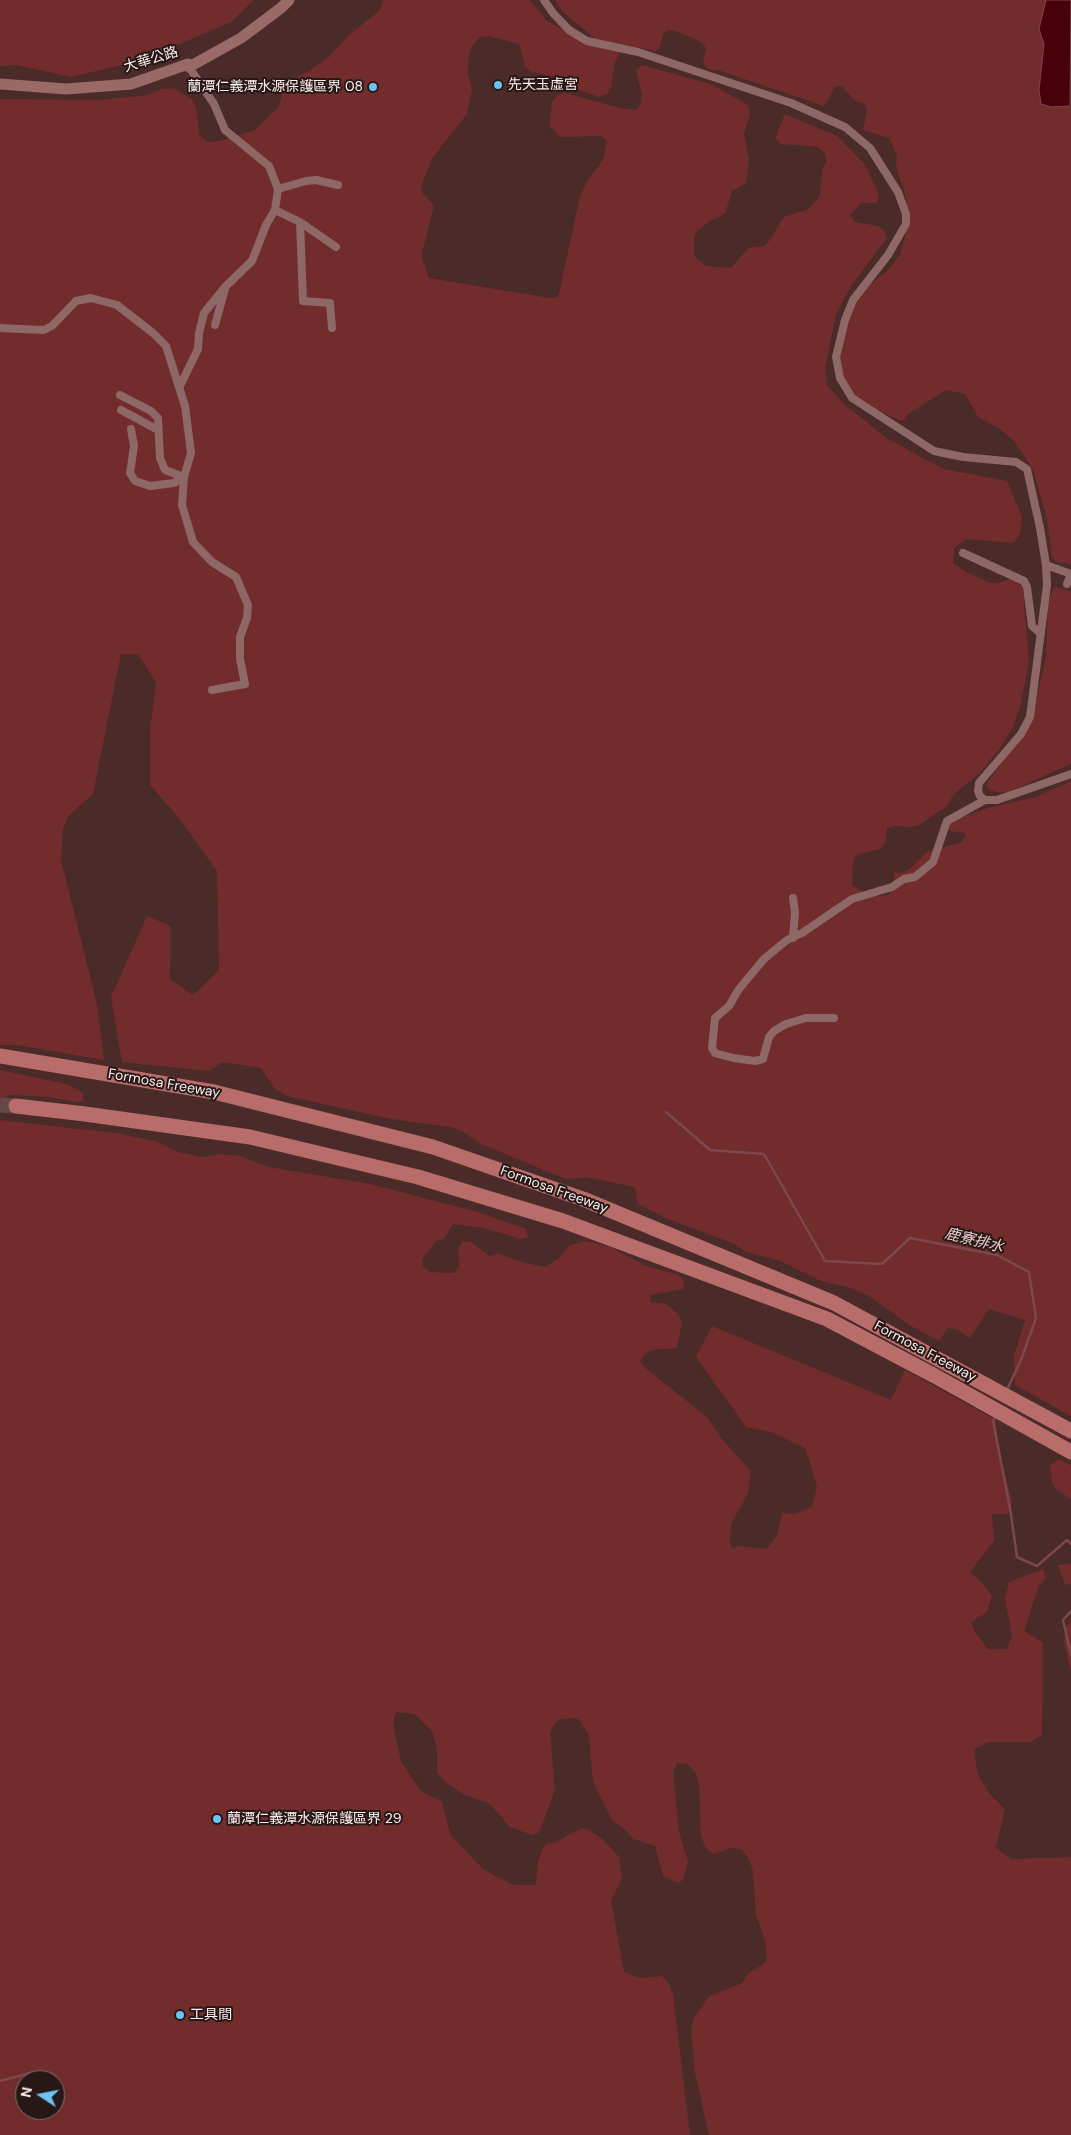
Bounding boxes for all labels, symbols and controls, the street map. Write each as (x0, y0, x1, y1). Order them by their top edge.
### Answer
street label: 大華公路 (122, 44, 180, 76)
place label: 先天玉虛宮 (508, 77, 578, 93)
place label: 蘭潭仁義潭水源保護區界 08 (187, 79, 363, 95)
marker: 先天玉虛宮 (492, 79, 504, 91)
marker: 蘭潭仁義潭水源保護區界 08 (367, 81, 379, 93)
street label: Formosa Freeway (107, 1066, 221, 1102)
street label: Formosa Freeway (498, 1163, 610, 1217)
water label: 鹿寮排水 (943, 1225, 1005, 1257)
street label: Formosa Freeway (871, 1318, 979, 1386)
place label: 蘭潭仁義潭水源保護區界 29 (227, 1811, 401, 1827)
marker: 蘭潭仁義潭水源保護區界 29 (211, 1813, 223, 1825)
place label: 工具間 (190, 2007, 232, 2023)
marker: 工具間 (174, 2009, 186, 2021)
north arrow (15, 2070, 65, 2120)
text: N (16, 2086, 36, 2099)

